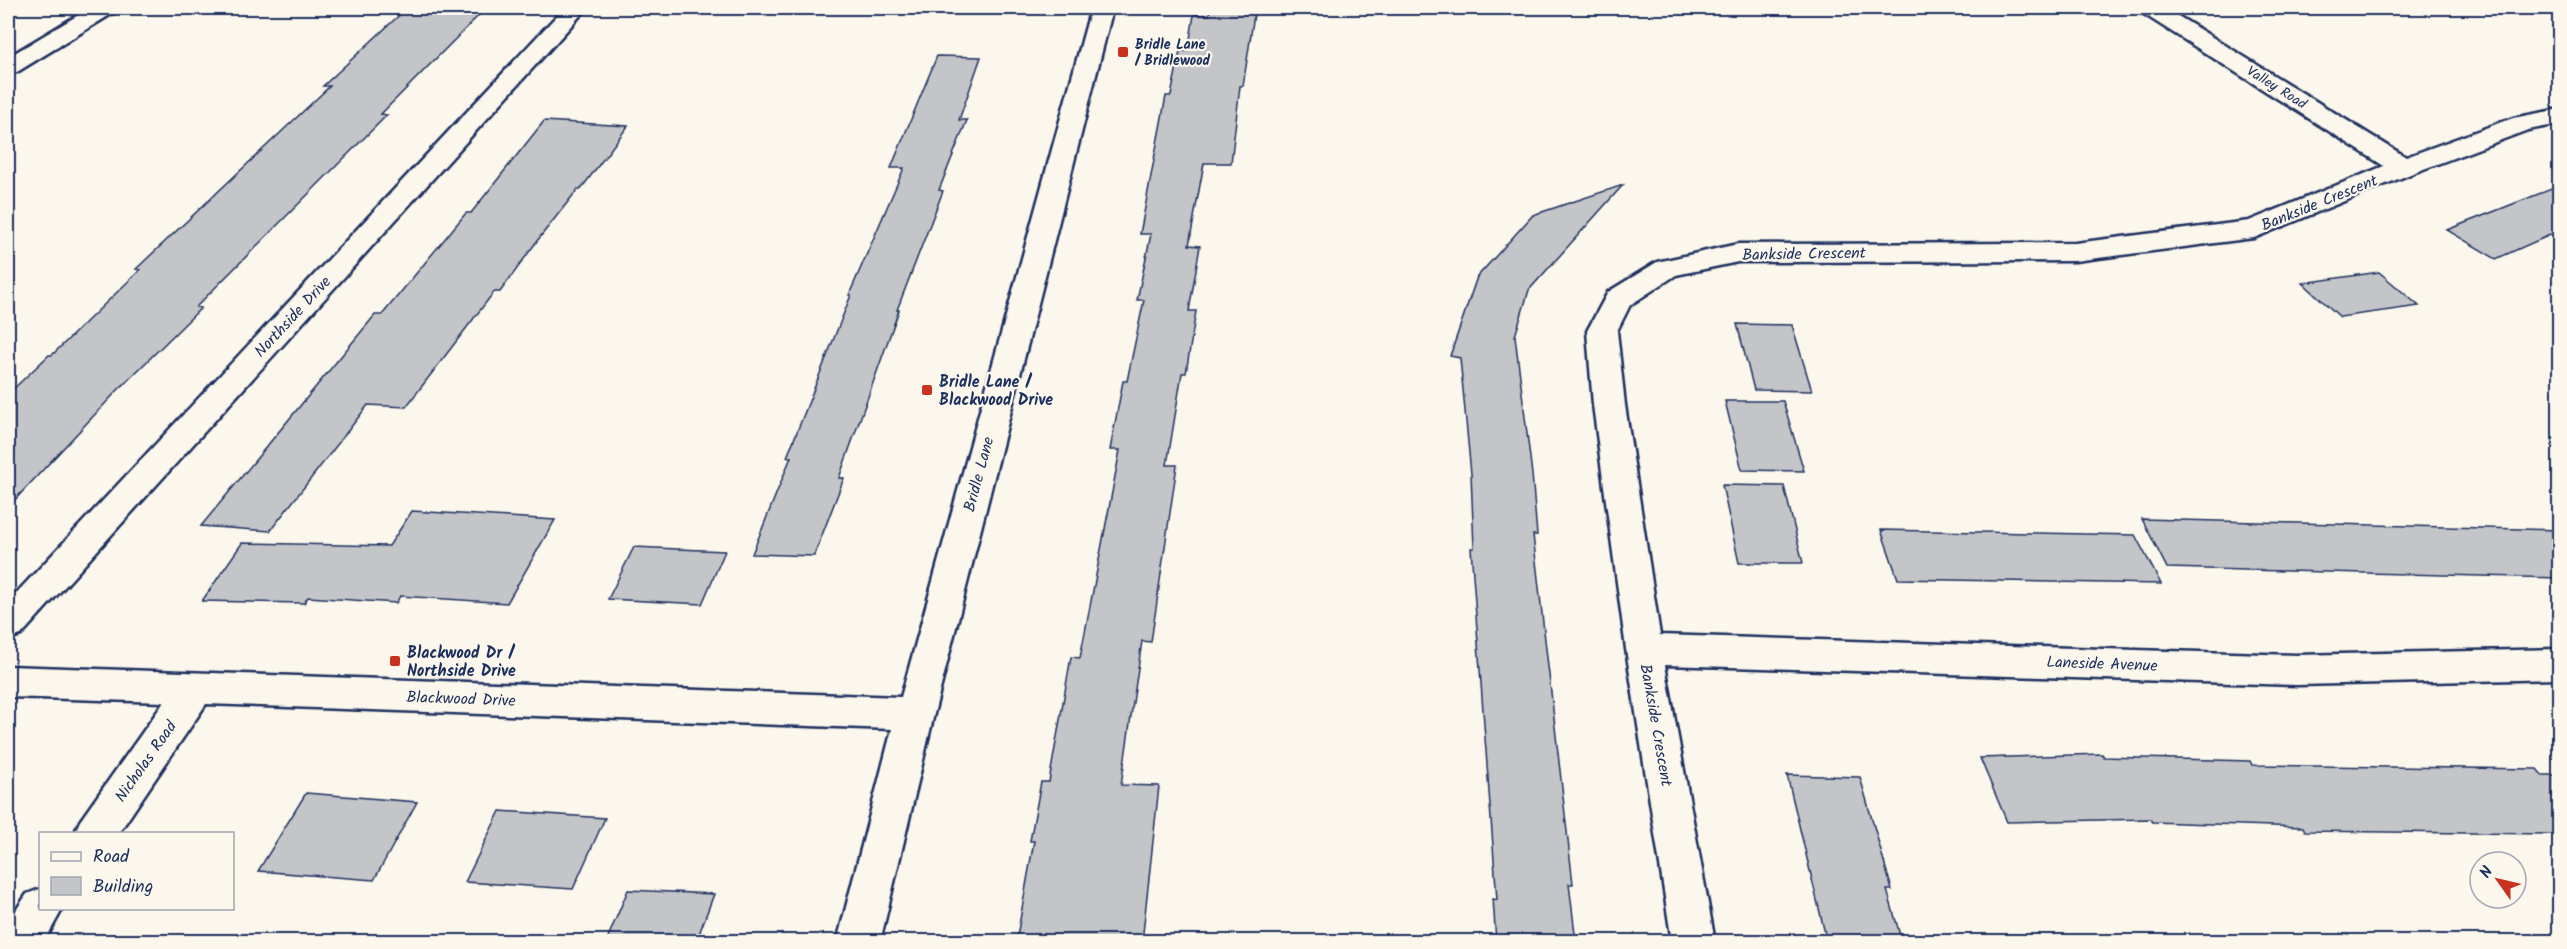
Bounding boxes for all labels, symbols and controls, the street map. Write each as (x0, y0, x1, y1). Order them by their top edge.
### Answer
place label: Bridle Lane / Bridlewood (1134, 34, 1211, 72)
marker: Bridle Lane / Bridlewood (1116, 45, 1130, 59)
street label: Valley Road (2242, 61, 2312, 116)
street label: Bankside Crescent (2257, 168, 2382, 238)
street label: Bankside Crescent (1742, 241, 1867, 268)
street label: Northside Drive (249, 271, 338, 363)
place label: Bridle Lane / Blackwood Drive (939, 370, 1053, 413)
marker: Bridle Lane / Blackwood Drive (920, 383, 934, 397)
street label: Bridle Lane (957, 434, 1001, 515)
place label: Blackwood Dr / Northside Drive (407, 641, 516, 684)
street label: Laneside Avenue (2046, 650, 2158, 679)
marker: Blackwood Dr / Northside Drive (388, 654, 402, 668)
street label: Bankside Crescent (1632, 662, 1679, 789)
street label: Blackwood Drive (406, 685, 516, 714)
street label: Nicholas Road (109, 715, 184, 808)
legend (39, 832, 234, 910)
text: Road (93, 843, 130, 872)
north arrow (2468, 850, 2528, 910)
text: N (2474, 861, 2500, 884)
text: Building (93, 873, 153, 902)

